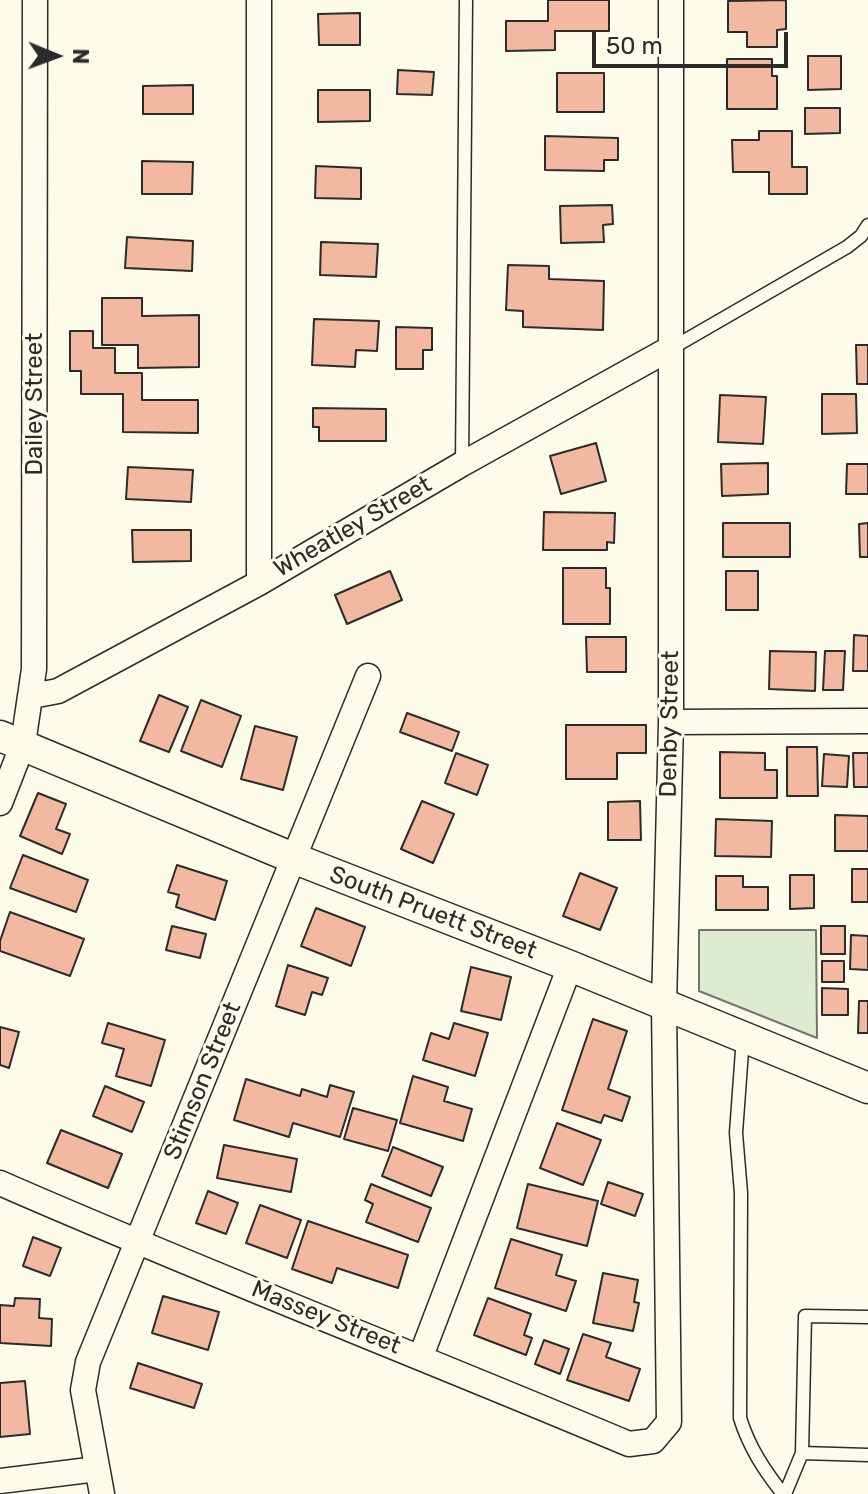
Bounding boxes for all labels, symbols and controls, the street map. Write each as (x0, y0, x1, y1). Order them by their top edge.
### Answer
north arrow (16, 16, 96, 96)
scale bar (596, 16, 792, 66)
text: 50 m (606, 32, 663, 60)
text: N (67, 48, 94, 65)
street label: Dailey Street (21, 333, 49, 475)
street label: Wheatley Street (269, 470, 437, 584)
street label: Denby Street (654, 650, 686, 798)
street label: South Pruett Street (325, 860, 541, 966)
street label: Stimson Street (158, 998, 248, 1164)
street label: Massey Street (247, 1275, 405, 1361)

